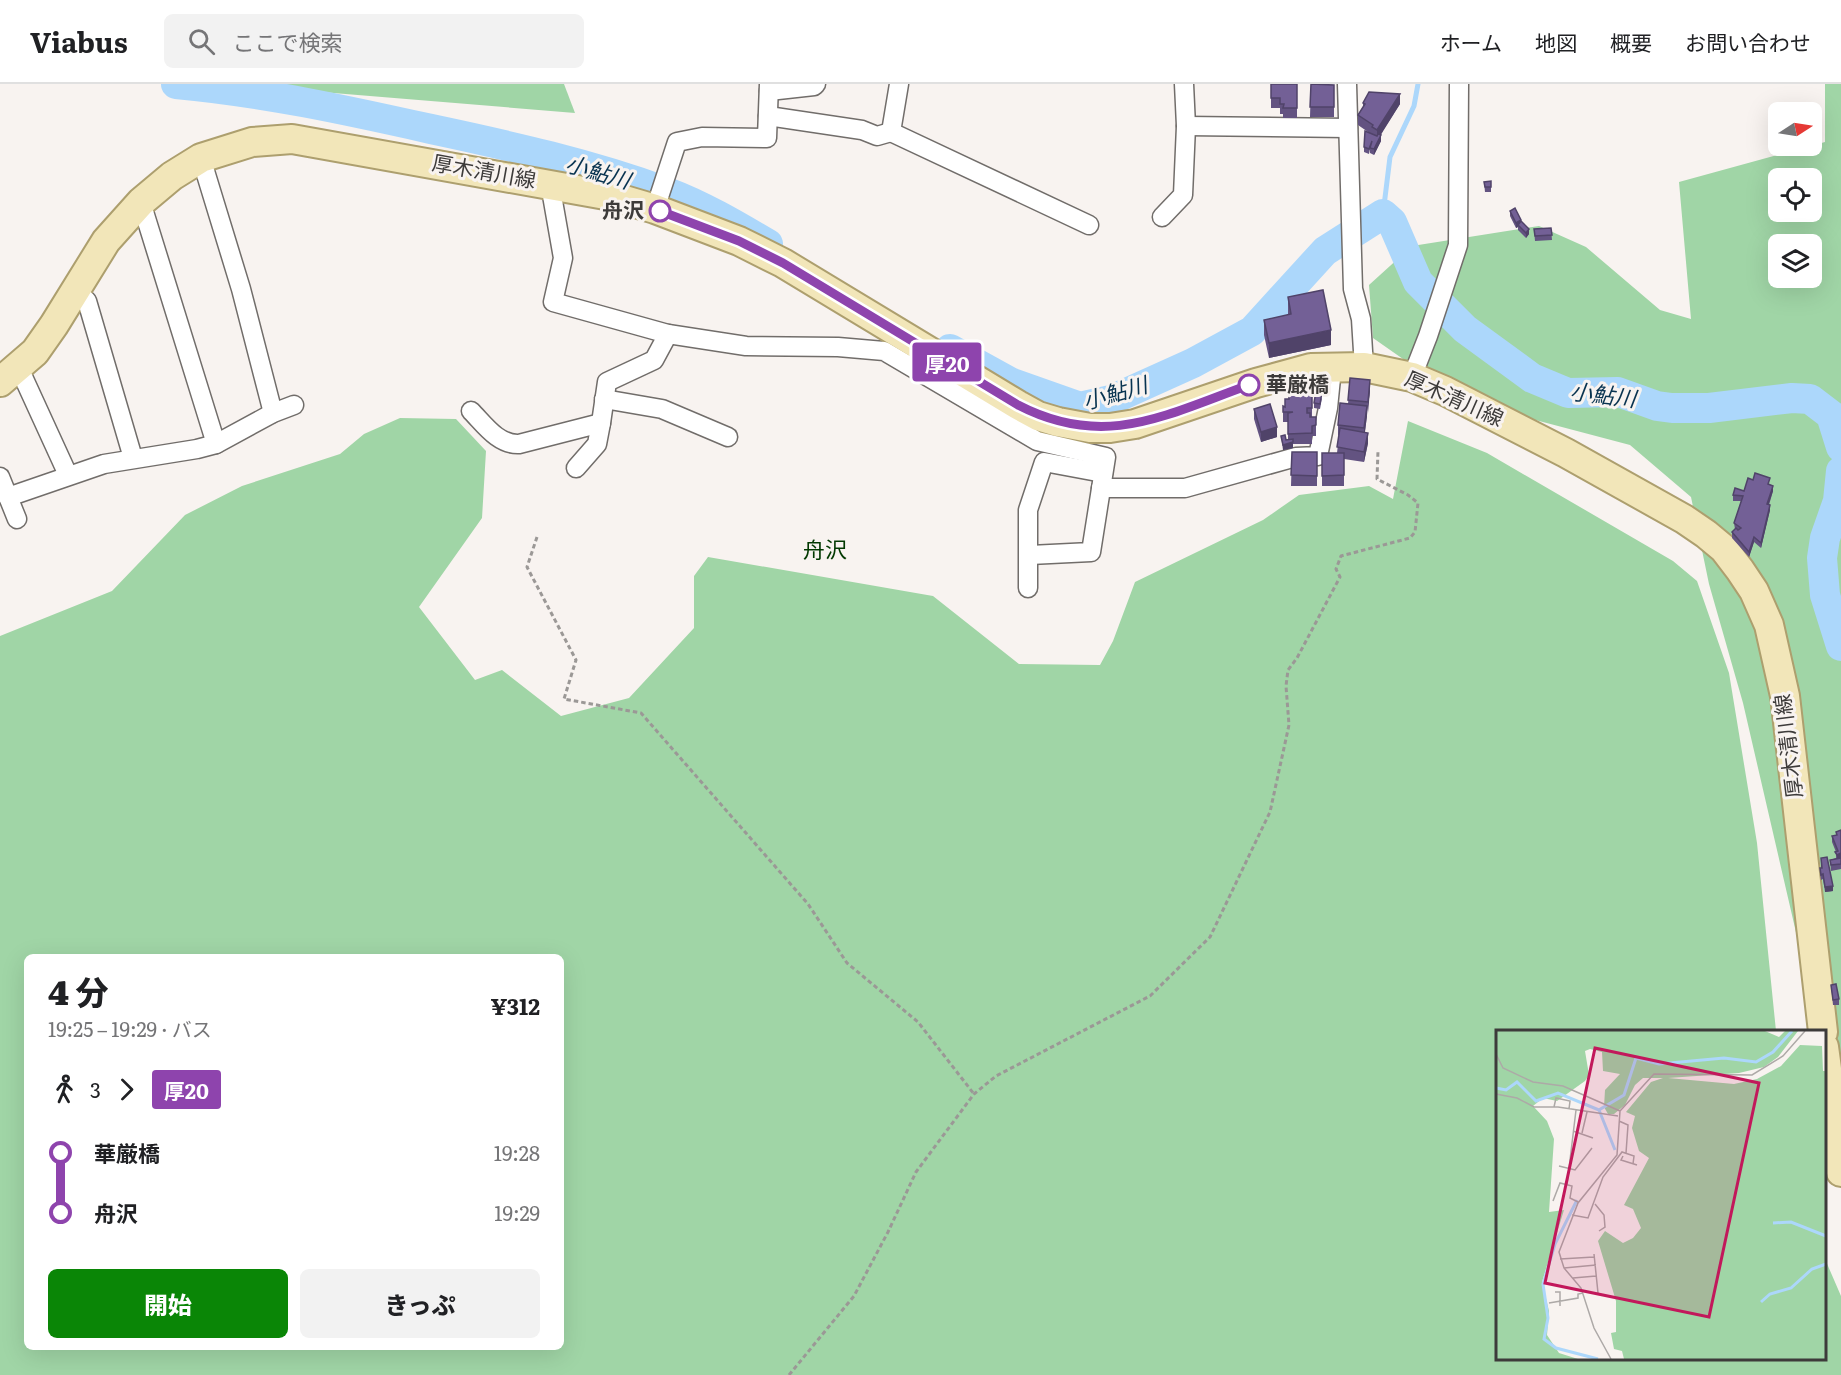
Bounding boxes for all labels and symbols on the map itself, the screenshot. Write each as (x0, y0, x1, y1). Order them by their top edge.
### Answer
north arrow (1768, 102, 1822, 156)
street label: 厚木清川線 (430, 145, 539, 194)
water label: 小鮎川 (562, 146, 637, 196)
place label: 舟沢 (602, 193, 644, 224)
marker: 舟沢 (649, 200, 671, 222)
line badge: 厚20 (912, 342, 982, 382)
street label: 厚木清川線 (1401, 361, 1509, 432)
water label: 小鮎川 (1078, 366, 1153, 417)
place label: 華厳橋 (1266, 367, 1329, 398)
water label: 小鮎川 (1568, 373, 1640, 414)
marker: 華厳橋 (1238, 374, 1260, 396)
district label: 舟沢 (803, 532, 847, 565)
street label: 厚木清川線 (1765, 692, 1808, 800)
inset map (1496, 1030, 1826, 1360)

